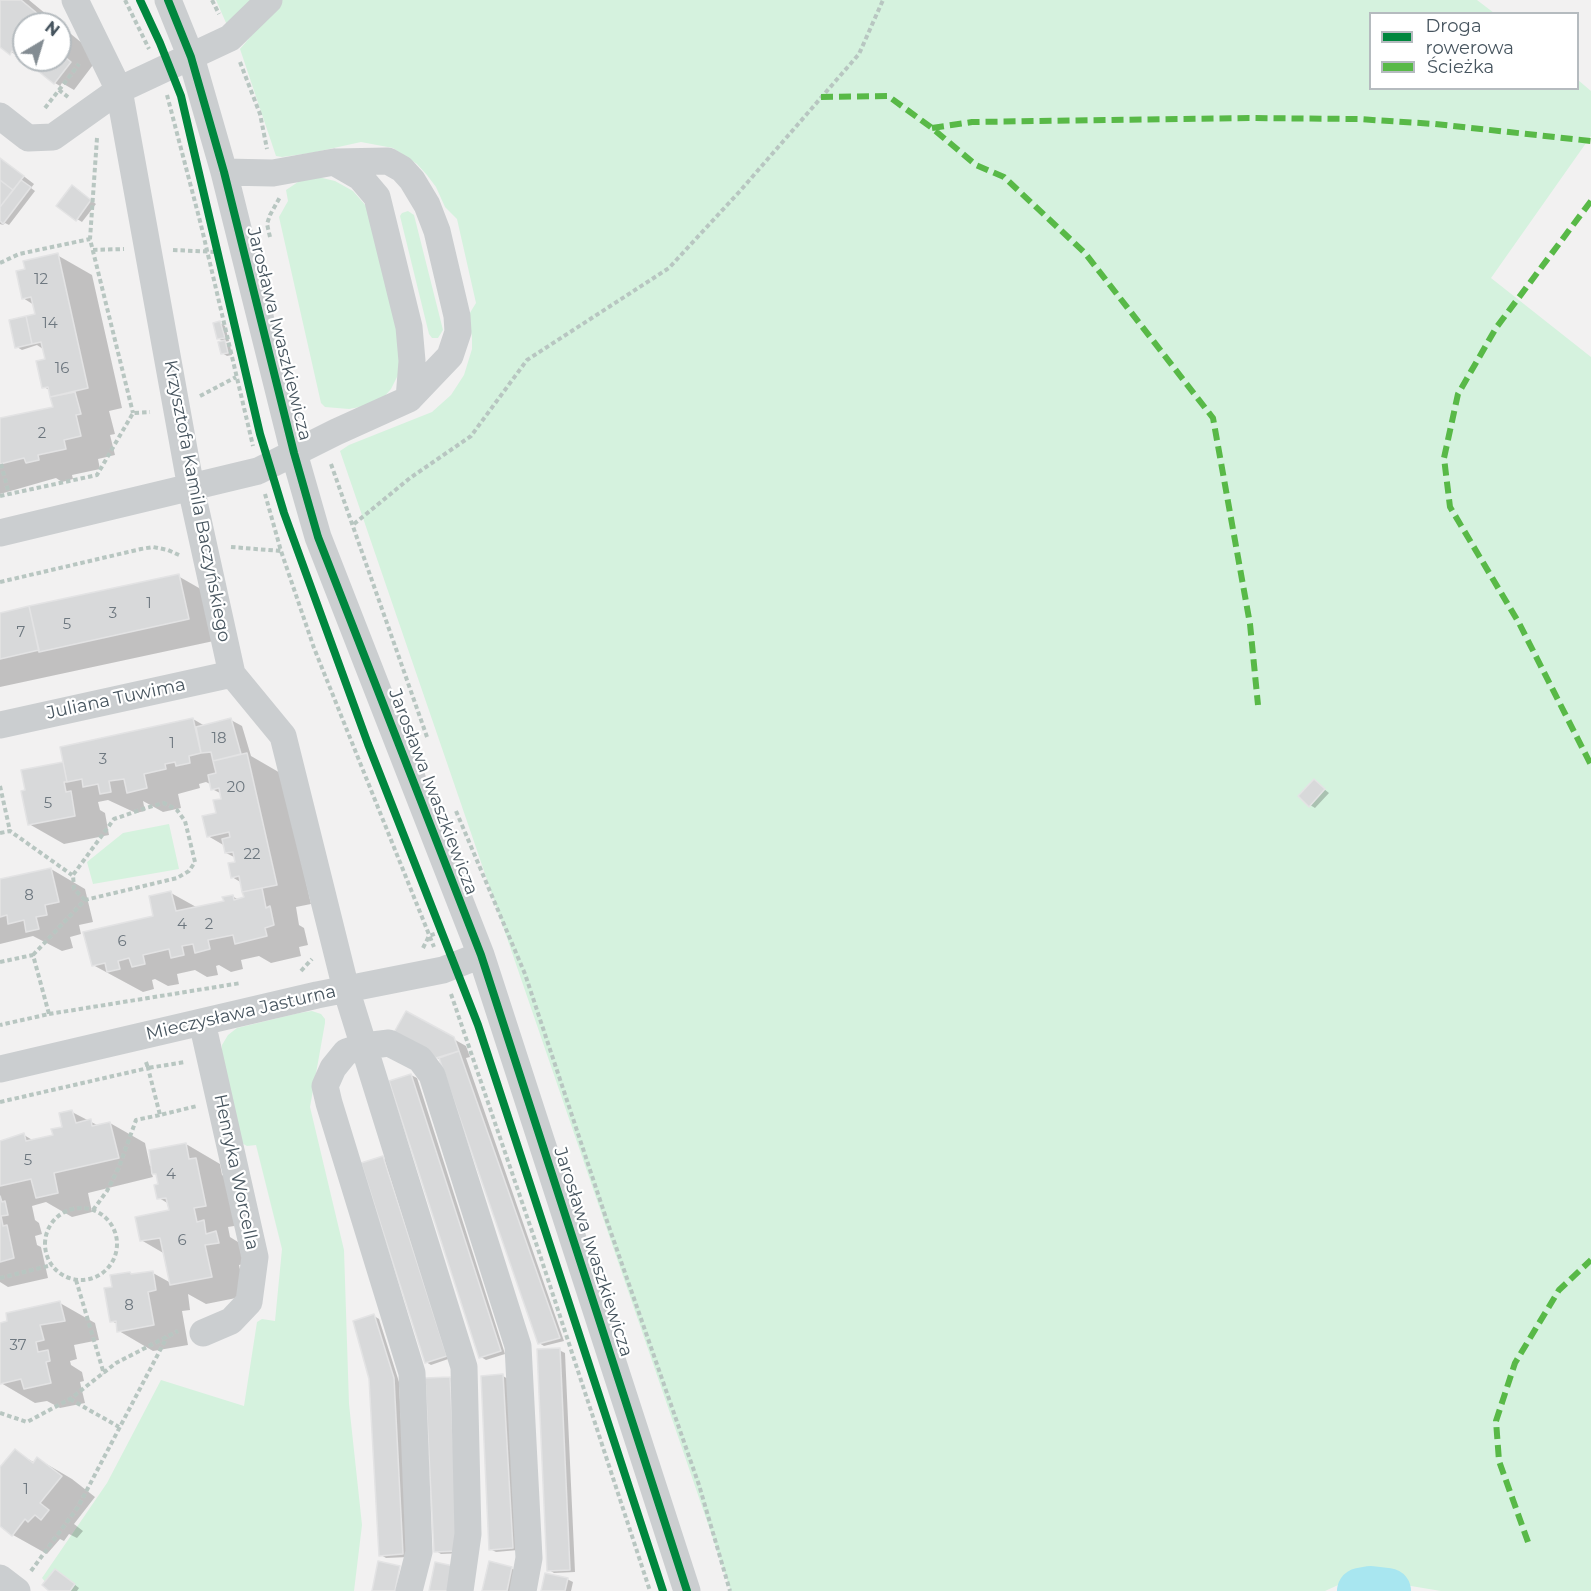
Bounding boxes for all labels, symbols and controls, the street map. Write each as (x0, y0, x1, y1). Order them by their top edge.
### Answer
north arrow (12, 12, 72, 72)
legend (1369, 12, 1579, 90)
text: Droga rowerowa (1425, 15, 1514, 59)
text: N (41, 18, 63, 40)
text: Ścieżka (1427, 56, 1494, 78)
street label: Jarosława Iwaszkiewicza (242, 225, 316, 443)
house number: 12 (34, 271, 48, 289)
house number: 14 (42, 315, 58, 333)
street label: Krzysztofa Kamila Baczyńskiego (159, 358, 235, 644)
house number: 16 (55, 360, 69, 378)
house number: 2 (38, 425, 46, 443)
house number: 1 (146, 595, 152, 613)
house number: 3 (109, 605, 117, 623)
house number: 5 (63, 616, 71, 634)
house number: 7 (17, 624, 25, 642)
street label: Juliana Tuwima (45, 674, 187, 724)
street label: Jarosława Iwaszkiewicza (384, 686, 482, 898)
house number: 18 (212, 730, 226, 748)
house number: 1 (169, 735, 175, 753)
house number: 3 (99, 751, 107, 769)
house number: 20 (227, 779, 245, 797)
house number: 5 (44, 795, 52, 813)
house number: 22 (243, 846, 261, 864)
house number: 8 (24, 887, 34, 905)
house number: 4 (177, 916, 187, 934)
house number: 2 (205, 916, 213, 934)
house number: 6 (117, 933, 127, 951)
street label: Mieczysława Jasturna (144, 981, 338, 1045)
street label: Henryka Worcella (209, 1092, 263, 1252)
street label: Jarosława Iwaszkiewicza (549, 1144, 637, 1360)
house number: 5 (24, 1152, 32, 1170)
house number: 4 (166, 1166, 176, 1184)
house number: 6 (177, 1232, 187, 1250)
house number: 8 (124, 1297, 134, 1315)
house number: 37 (9, 1337, 27, 1355)
house number: 1 (23, 1481, 29, 1499)

